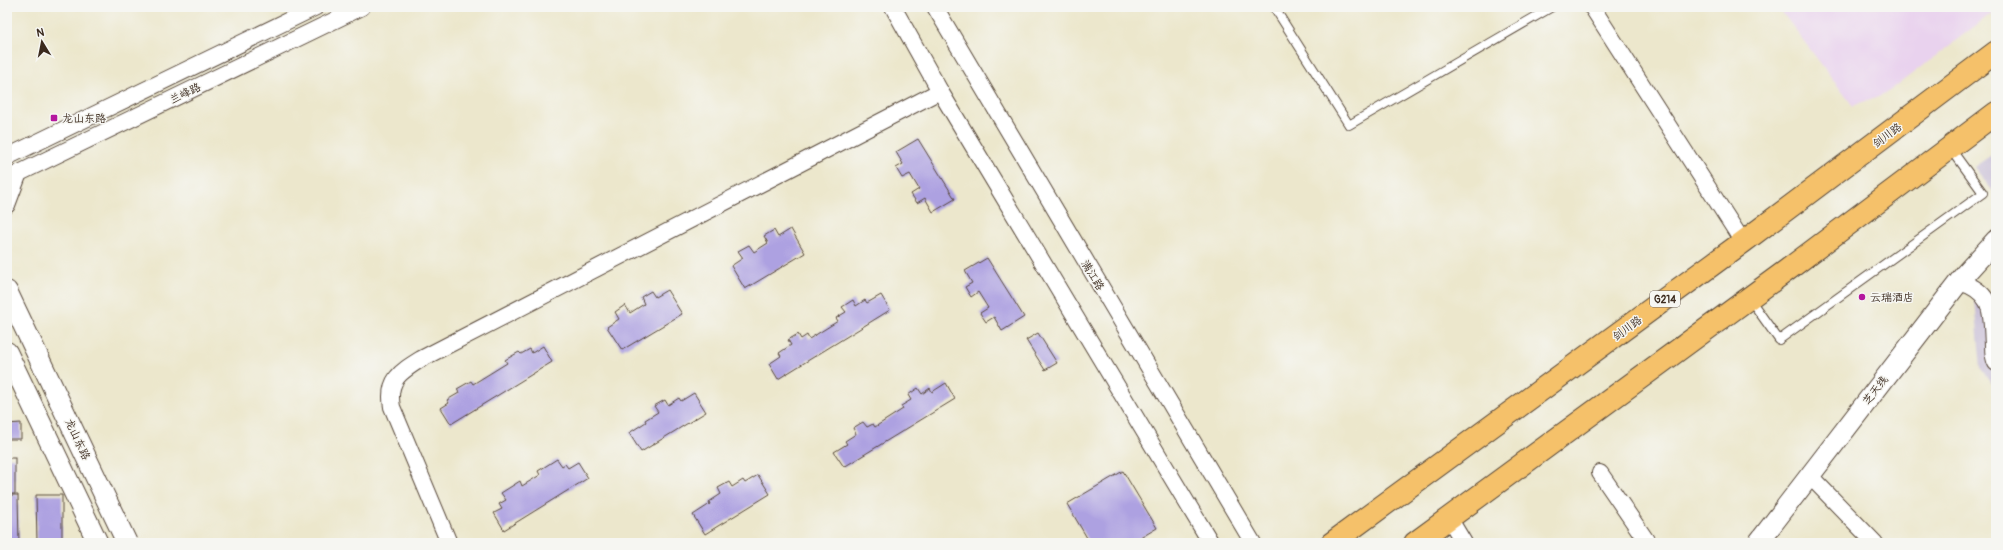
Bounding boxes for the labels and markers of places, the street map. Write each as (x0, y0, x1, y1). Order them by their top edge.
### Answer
place label: 龙山东路 (62, 112, 106, 125)
marker: 龙山东路 (49, 113, 59, 123)
place label: 云瑞酒店 (1870, 291, 1914, 304)
marker: 云瑞酒店 (1857, 292, 1867, 302)

